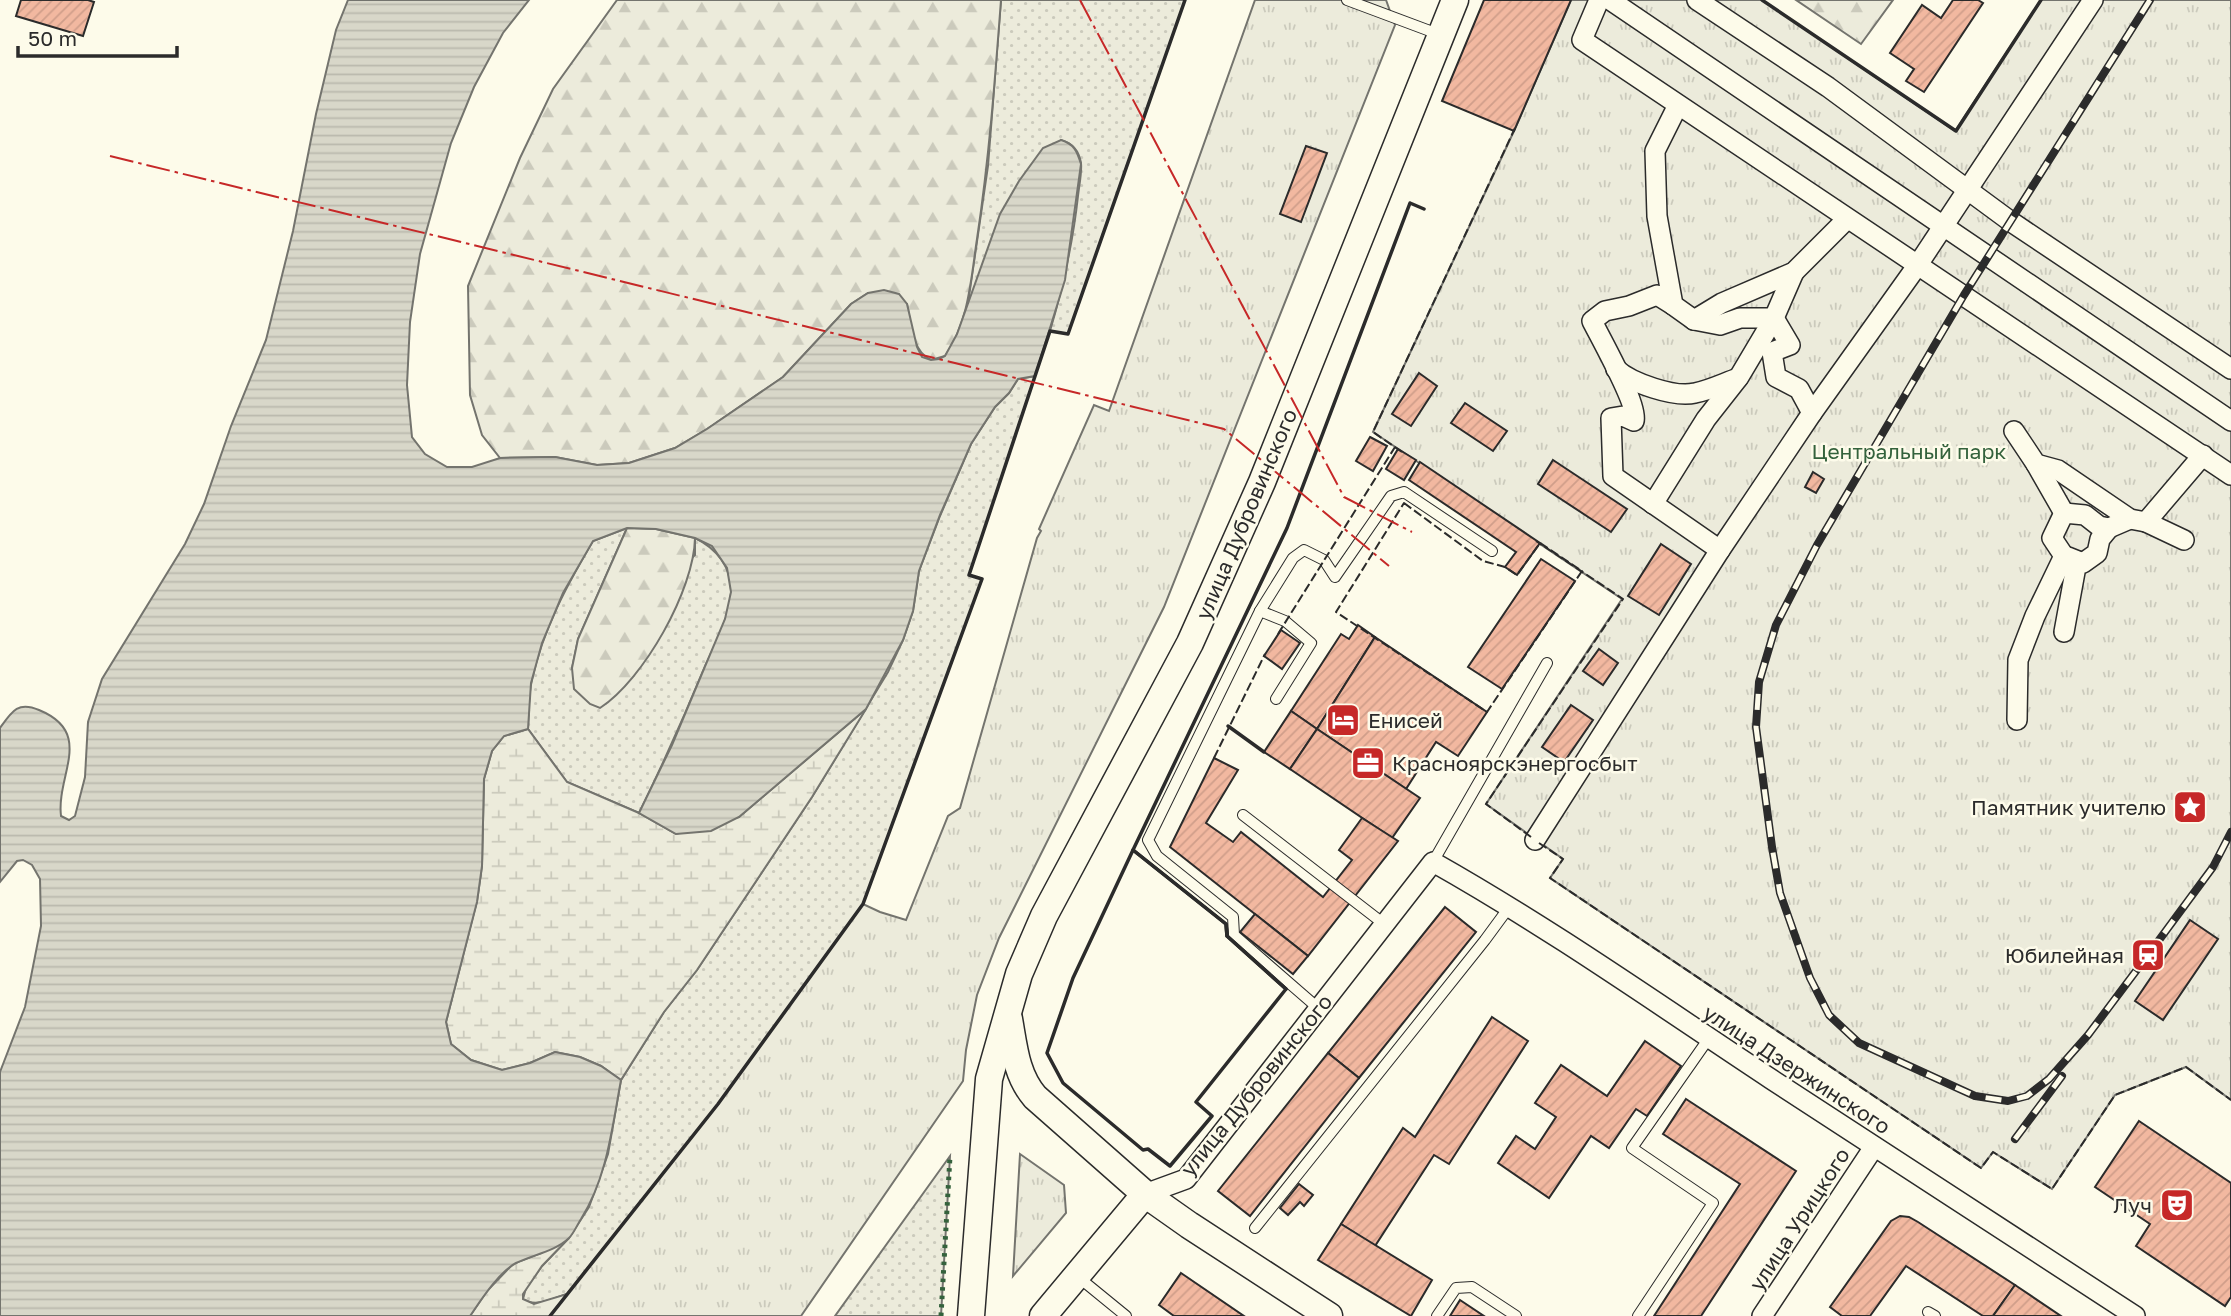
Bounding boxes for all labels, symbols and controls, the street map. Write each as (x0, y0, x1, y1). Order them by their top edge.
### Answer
scale bar (18, 14, 177, 58)
text: 50 m (28, 25, 77, 51)
street label: улица Дубровинского (1190, 405, 1302, 623)
park label: Центральный парк (1812, 438, 2006, 464)
hotel icon: Енисей (1324, 701, 1362, 739)
place label: Енисей (1368, 707, 1443, 733)
office icon: Красноярскэнергосбыт (1349, 744, 1387, 782)
place label: Красноярскэнергосбыт (1392, 750, 1638, 776)
place icon: Памятник учителю (2171, 788, 2209, 826)
place label: Памятник учителю (1971, 794, 2166, 820)
station icon: Юбилейная (2129, 936, 2167, 974)
place label: Юбилейная (2005, 942, 2124, 968)
street label: улица Дубровинского (1175, 989, 1337, 1181)
street label: улица Дзержинского (1699, 999, 1895, 1139)
street label: улица Урицкого (1743, 1143, 1855, 1295)
theatre icon: Луч (2158, 1186, 2196, 1224)
place label: Луч (2113, 1192, 2152, 1218)

